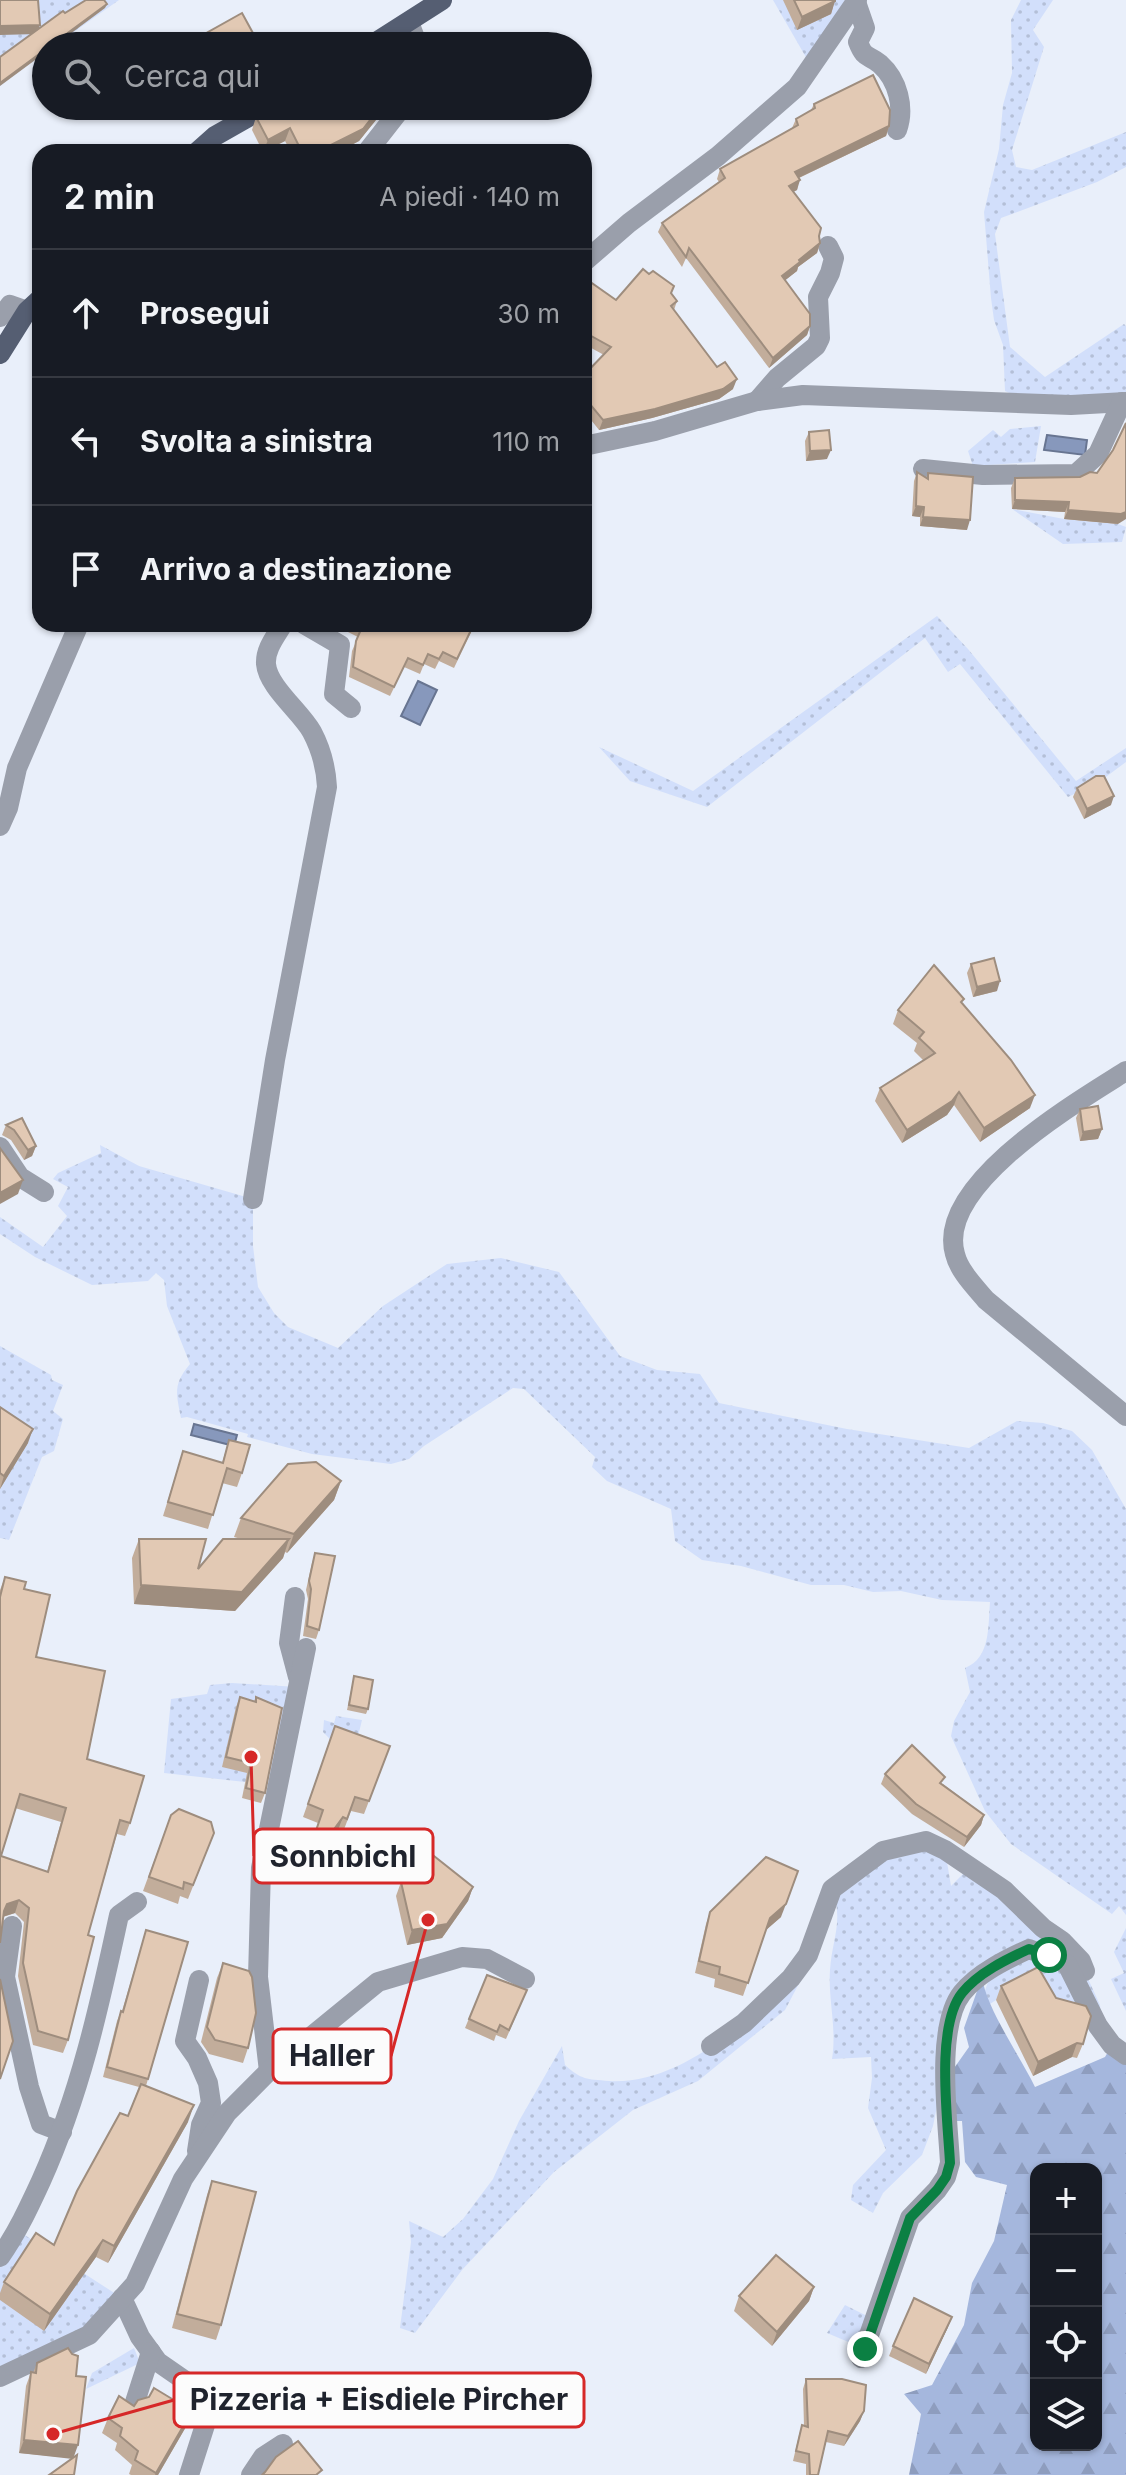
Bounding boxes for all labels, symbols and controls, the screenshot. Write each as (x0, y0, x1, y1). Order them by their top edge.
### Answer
search box (32, 32, 592, 120)
icon: search (60, 54, 104, 98)
text: Cerca qui (124, 58, 260, 94)
text: 2 min (64, 176, 155, 217)
text: A piedi · 140 m (379, 181, 560, 212)
icon: ahead (64, 291, 108, 335)
text: Prosegui (140, 295, 270, 331)
text: 30 m (497, 298, 560, 329)
icon: left (64, 419, 108, 463)
text: Svolta a sinistra (140, 423, 373, 459)
text: 110 m (492, 426, 560, 457)
icon: arrive (64, 547, 108, 591)
text: Arrivo a destinazione (140, 551, 452, 587)
callout: Sonnbichl (254, 1829, 433, 1883)
text: Sonnbichl (270, 1838, 416, 1874)
route start (1031, 1937, 1067, 1973)
callout: Haller (273, 2029, 391, 2083)
text: Haller (289, 2037, 375, 2073)
map controls (1030, 2163, 1102, 2451)
button: + (1030, 2163, 1102, 2235)
button: − (1030, 2235, 1102, 2307)
button: locate (1030, 2307, 1102, 2379)
route end (847, 2331, 883, 2367)
callout: Pizzeria + Eisdiele Pircher (174, 2373, 584, 2427)
button: layers (1030, 2379, 1102, 2451)
text: Pizzeria + Eisdiele Pircher (190, 2381, 568, 2417)

